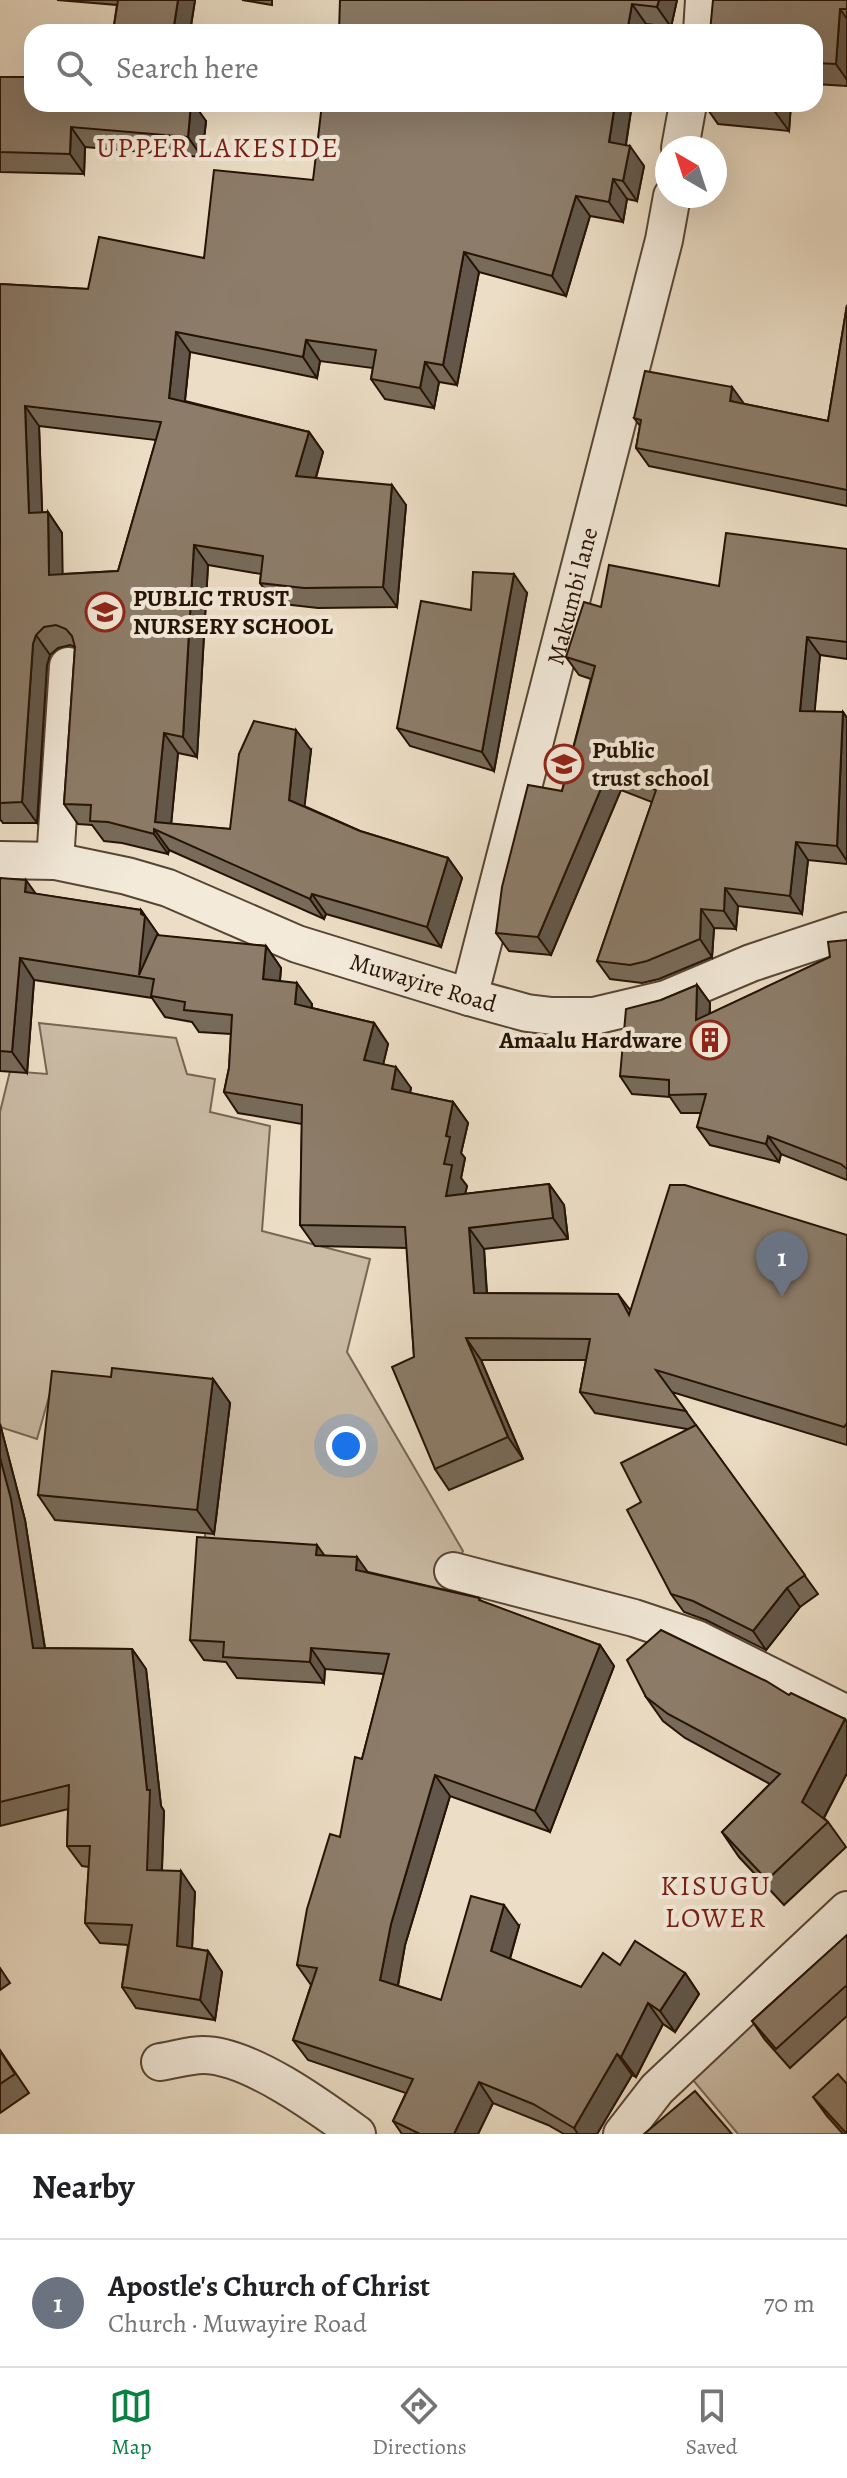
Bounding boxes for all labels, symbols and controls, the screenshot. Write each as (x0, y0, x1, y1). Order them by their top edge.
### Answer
search box (24, 24, 823, 112)
icon: search (52, 46, 96, 90)
text: Search here (116, 48, 259, 88)
district label: UPPER LAKESIDE (96, 129, 340, 167)
north arrow (655, 136, 727, 208)
street label: Makumbi lane (539, 524, 605, 668)
place label: PUBLIC TRUST NURSERY SCHOOL (133, 582, 333, 642)
school or university icon: PUBLIC TRUST NURSERY SCHOOL (84, 591, 126, 633)
place label: Public trust school (592, 734, 710, 794)
school or university icon: Public trust school (543, 743, 585, 785)
street label: Muwayire Road (346, 945, 501, 1020)
building icon: Amaalu Hardware (689, 1019, 731, 1061)
place label: Amaalu Hardware (498, 1024, 682, 1056)
pin: 1 (756, 1231, 808, 1297)
your location (326, 1426, 366, 1466)
district label: KISUGU LOWER (660, 1867, 772, 1937)
text: Nearby (32, 2163, 135, 2210)
text: Apostle's Church of Christ (108, 2266, 430, 2306)
text: 1 (53, 2286, 63, 2321)
text: 70 m (763, 2286, 815, 2321)
text: Church · Muwayire Road (108, 2306, 367, 2341)
tab: Map (109, 2384, 153, 2462)
tab: Directions (372, 2384, 467, 2462)
tab: Saved (685, 2384, 738, 2462)

